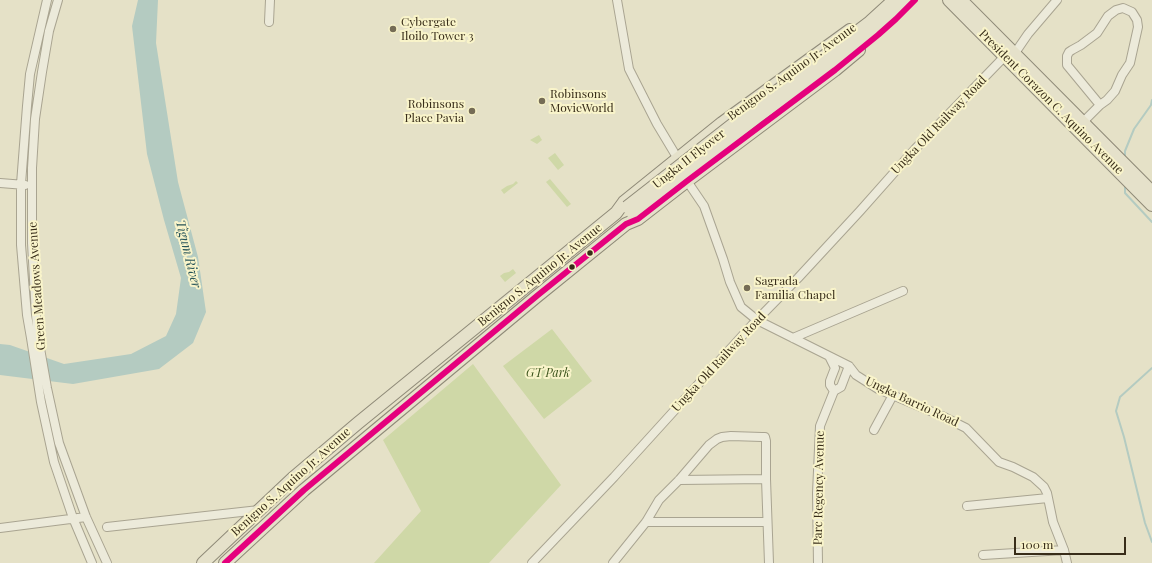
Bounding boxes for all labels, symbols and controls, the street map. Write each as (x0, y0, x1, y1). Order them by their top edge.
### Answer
place label: Cybergate Iloilo Tower 3 (401, 15, 474, 43)
street label: Benigno S. Aquino Jr. Avenue (725, 20, 859, 124)
marker: Cybergate Iloilo Tower 3 (388, 24, 398, 34)
street label: President Corazon C. Aquino Avenue (976, 27, 1126, 177)
street label: Ungka Old Railway Road (888, 73, 990, 177)
place label: Robinsons MovieWorld (550, 87, 614, 115)
marker: Robinsons MovieWorld (537, 96, 547, 106)
place label: Robinsons Place Pavia (405, 97, 464, 125)
marker: Robinsons Place Pavia (467, 106, 477, 116)
street label: Ungka II Flyover (650, 126, 728, 192)
water label: Tigum River (172, 218, 204, 290)
street label: Benigno S. Aquino Jr. Avenue (475, 220, 605, 330)
street label: Green Meadows Avenue (25, 221, 49, 351)
unlabelled marker (585, 248, 595, 258)
unlabelled marker (567, 262, 577, 272)
place label: Sagrada Familia Chapel (755, 274, 835, 302)
marker: Sagrada Familia Chapel (742, 283, 752, 293)
street label: Ungka Old Railway Road (669, 309, 769, 415)
park label: GT Park (526, 366, 570, 380)
street label: Ungka Barrio Road (863, 374, 961, 430)
street label: Benigno S. Aquino Jr. Avenue (228, 425, 354, 539)
street label: Parc Regency Avenue (811, 431, 827, 545)
scale bar (1016, 529, 1128, 555)
text: 100 m (1021, 536, 1053, 552)

